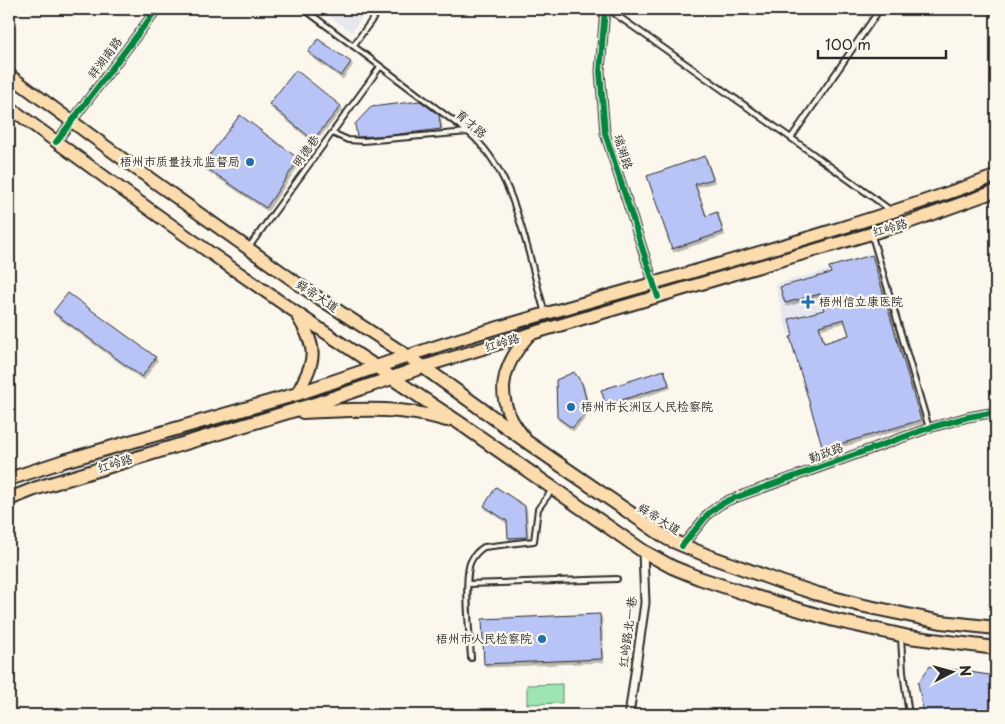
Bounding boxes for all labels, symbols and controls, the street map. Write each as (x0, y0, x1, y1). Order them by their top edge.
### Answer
scale bar (818, 28, 945, 60)
text: 100 m (825, 32, 871, 55)
street label: 祥湖南路 (83, 33, 126, 82)
street label: 育才路 (452, 105, 491, 142)
street label: 明德巷 (287, 131, 323, 170)
street label: 瑞湖路 (610, 132, 638, 172)
place label: 梧州市质量技术监督局 (120, 152, 240, 170)
marker: 梧州市质量技术监督局 (244, 156, 256, 168)
street label: 红岭路 (870, 213, 910, 241)
street label: 舜帝大道 (293, 274, 342, 316)
place label: 梧州信立康医院 (819, 292, 903, 310)
marker: 梧州信立康医院 (801, 295, 815, 309)
street label: 红岭路 (482, 328, 522, 356)
place label: 梧州市长洲区人民检察院 (581, 397, 713, 415)
marker: 梧州市长洲区人民检察院 (565, 401, 577, 413)
street label: 勤政路 (806, 437, 846, 467)
street label: 红岭路 (95, 449, 135, 477)
street label: 舜帝大道 (634, 498, 685, 539)
street label: 红岭路北一巷 (614, 595, 640, 669)
place label: 梧州市人民检察院 (436, 629, 532, 647)
marker: 梧州市人民检察院 (536, 633, 548, 645)
north arrow (928, 646, 978, 696)
text: N (954, 664, 976, 677)

